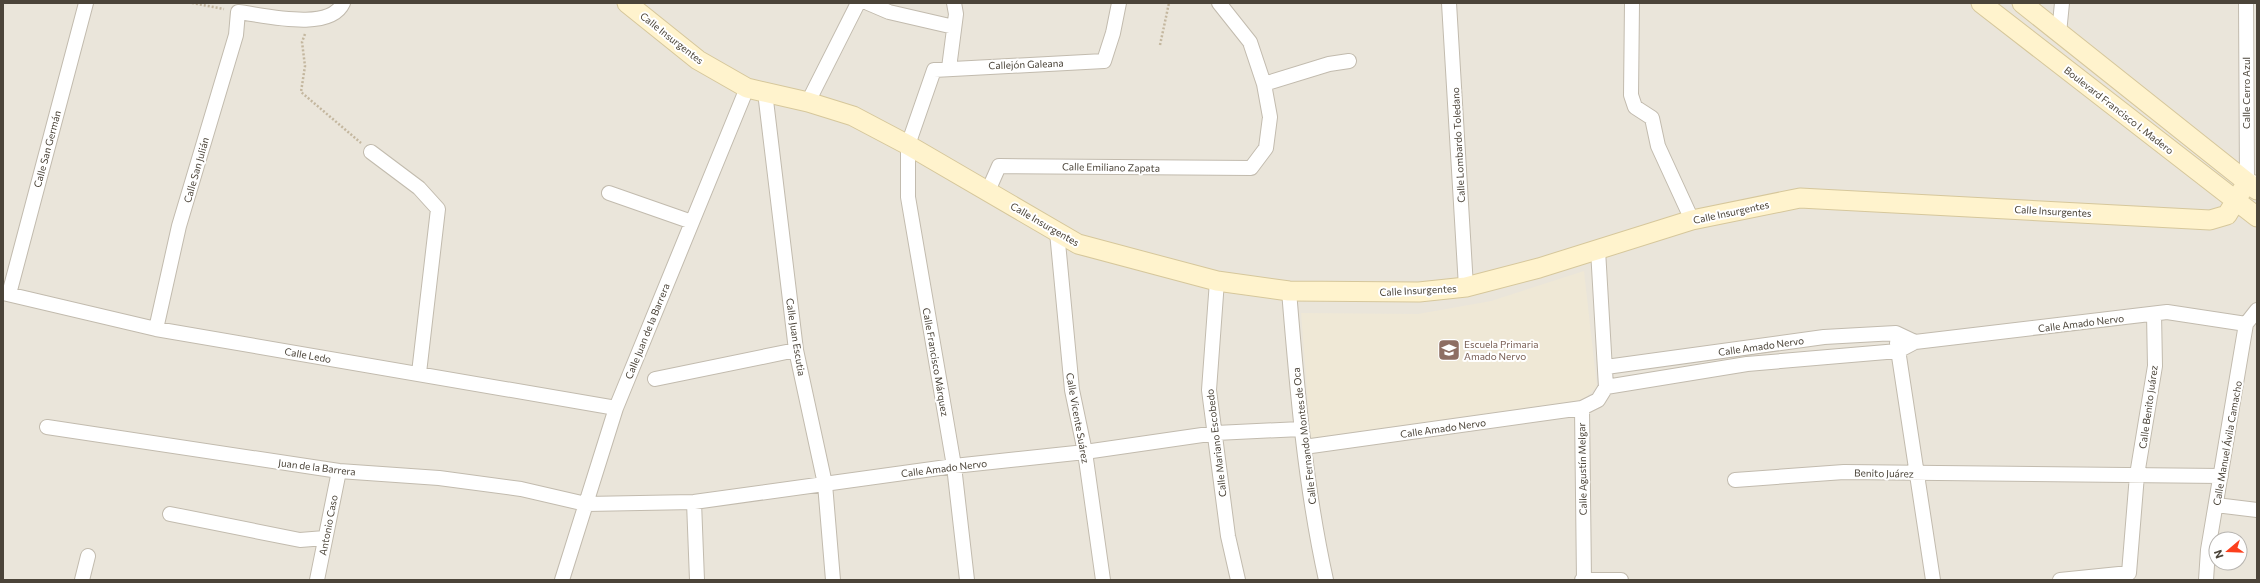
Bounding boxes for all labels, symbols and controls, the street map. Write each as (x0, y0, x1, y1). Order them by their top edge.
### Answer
street label: Calle Insurgentes (638, 10, 706, 67)
street label: Callejón Galeana (988, 57, 1064, 71)
street label: Calle Cerro Azul (2240, 57, 2252, 129)
street label: Boulevard Francisco I. Madero (2062, 64, 2176, 156)
street label: Calle Lombardo Toledano (1449, 87, 1467, 203)
street label: Calle San Germán (31, 109, 63, 189)
street label: Calle San Julián (181, 136, 211, 204)
street label: Calle Emiliano Zapata (1062, 160, 1160, 174)
street label: Calle Insurgentes (1692, 198, 1770, 226)
street label: Calle Insurgentes (1009, 200, 1082, 249)
street label: Calle Insurgentes (2014, 203, 2092, 219)
street label: Calle Juan de la Barrera (622, 281, 672, 381)
street label: Calle Insurgentes (1379, 282, 1457, 298)
street label: Calle Juan Escutia (784, 297, 808, 377)
street label: Calle Francisco Márquez (921, 307, 951, 417)
street label: Calle Amado Nervo (2037, 312, 2125, 334)
street label: Calle Amado Nervo (1717, 334, 1805, 358)
school or university icon: Escuela Primaria Amado Nervo (1436, 337, 1462, 363)
place label: Escuela Primaria Amado Nervo (1464, 338, 1539, 362)
street label: Calle Ledo (284, 345, 332, 365)
street label: Calle Benito Juárez (2136, 365, 2160, 449)
street label: Calle Fernando Montes de Oca (1290, 367, 1318, 505)
street label: Calle Vicente Suárez (1064, 372, 1092, 464)
street label: Calle Manuel Ávila Camacho (2210, 380, 2244, 506)
street label: Calle Mariano Escobedo (1203, 388, 1229, 498)
street label: Calle Amado Nervo (1399, 416, 1487, 440)
street label: Calle Agustín Melgar (1575, 422, 1589, 516)
street label: Juan de la Barrera (278, 456, 356, 478)
street label: Calle Amado Nervo (900, 457, 988, 479)
street label: Benito Juárez (1854, 466, 1914, 480)
street label: Antonio Caso (316, 494, 340, 556)
north arrow (2208, 531, 2248, 571)
text: N (2211, 548, 2226, 560)

